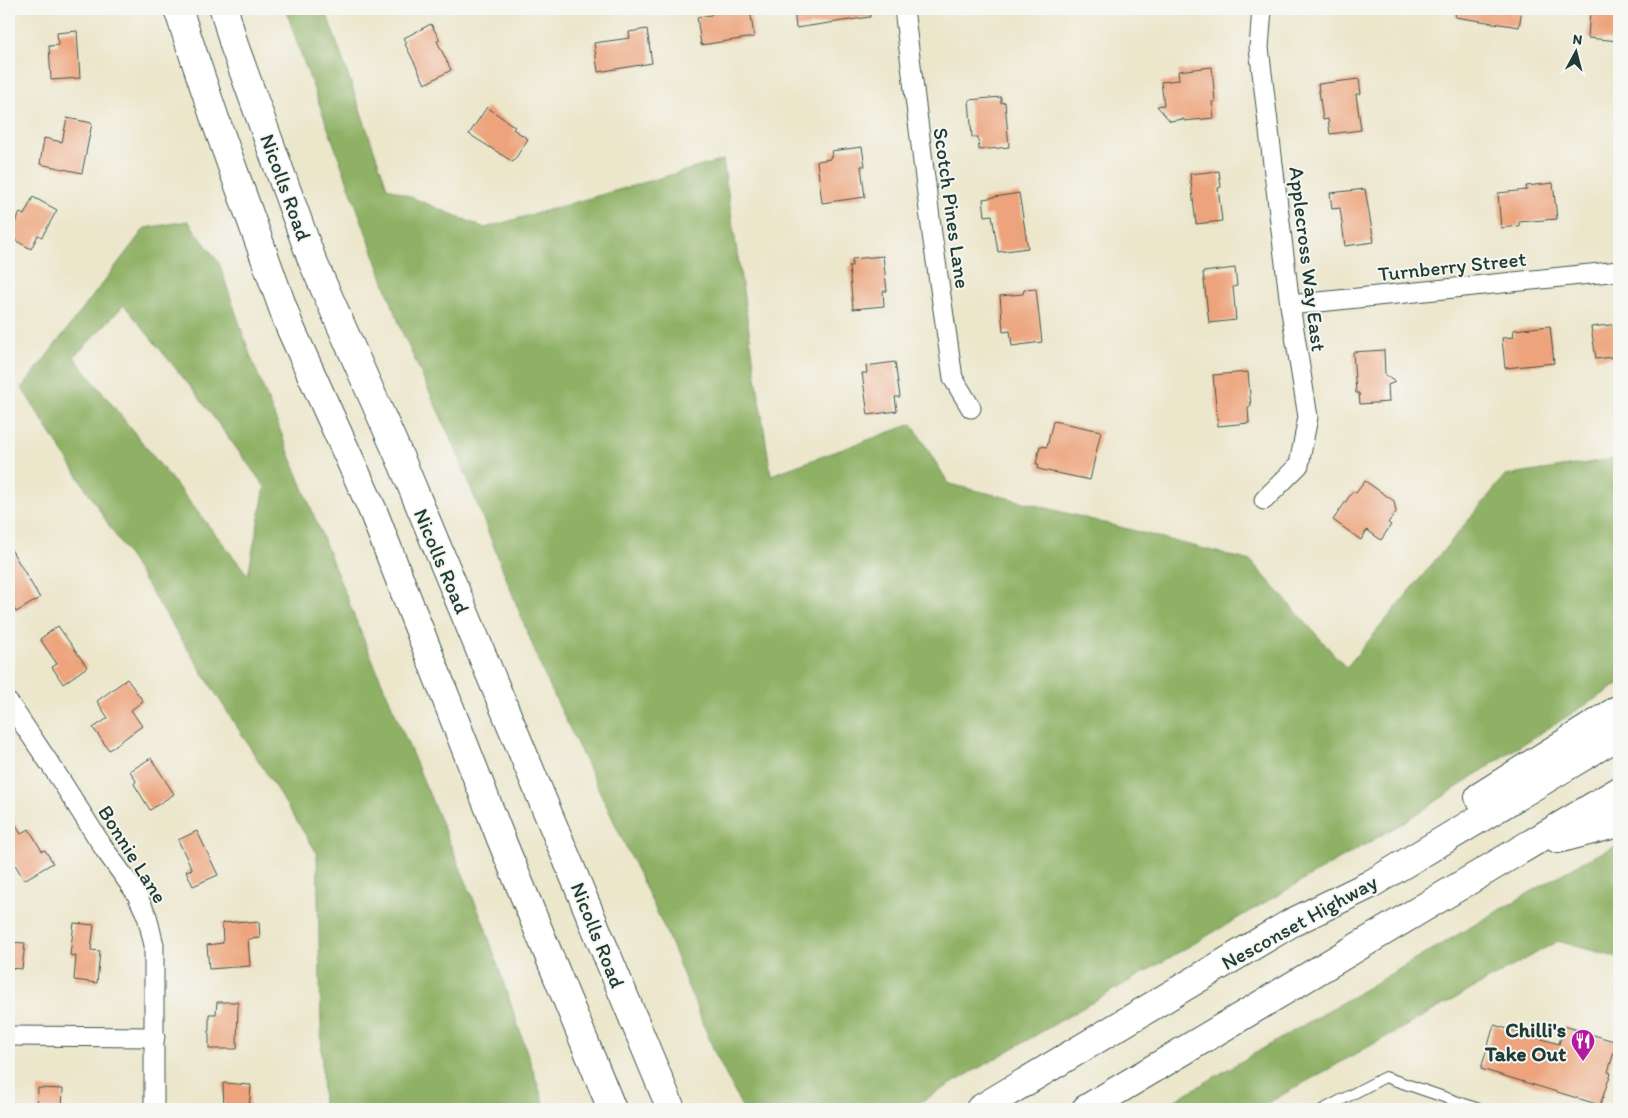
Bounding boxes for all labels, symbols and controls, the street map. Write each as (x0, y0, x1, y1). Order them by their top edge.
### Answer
north arrow (1550, 28, 1600, 78)
text: N (1572, 31, 1583, 49)
street label: Scotch Pines Lane (928, 126, 976, 290)
street label: Nicolls Road (255, 130, 317, 244)
street label: Applecross Way East (1284, 165, 1332, 353)
street label: Turnberry Street (1377, 246, 1527, 286)
street label: Nicolls Road (409, 505, 475, 617)
street label: Bonnie Lane (93, 800, 173, 908)
street label: Nesconset Highway (1217, 869, 1381, 975)
street label: Nicolls Road (566, 879, 630, 991)
place label: Chilli's Take Out (1484, 1017, 1566, 1066)
restaurant icon: Chilli's Take Out (1570, 1028, 1596, 1062)

